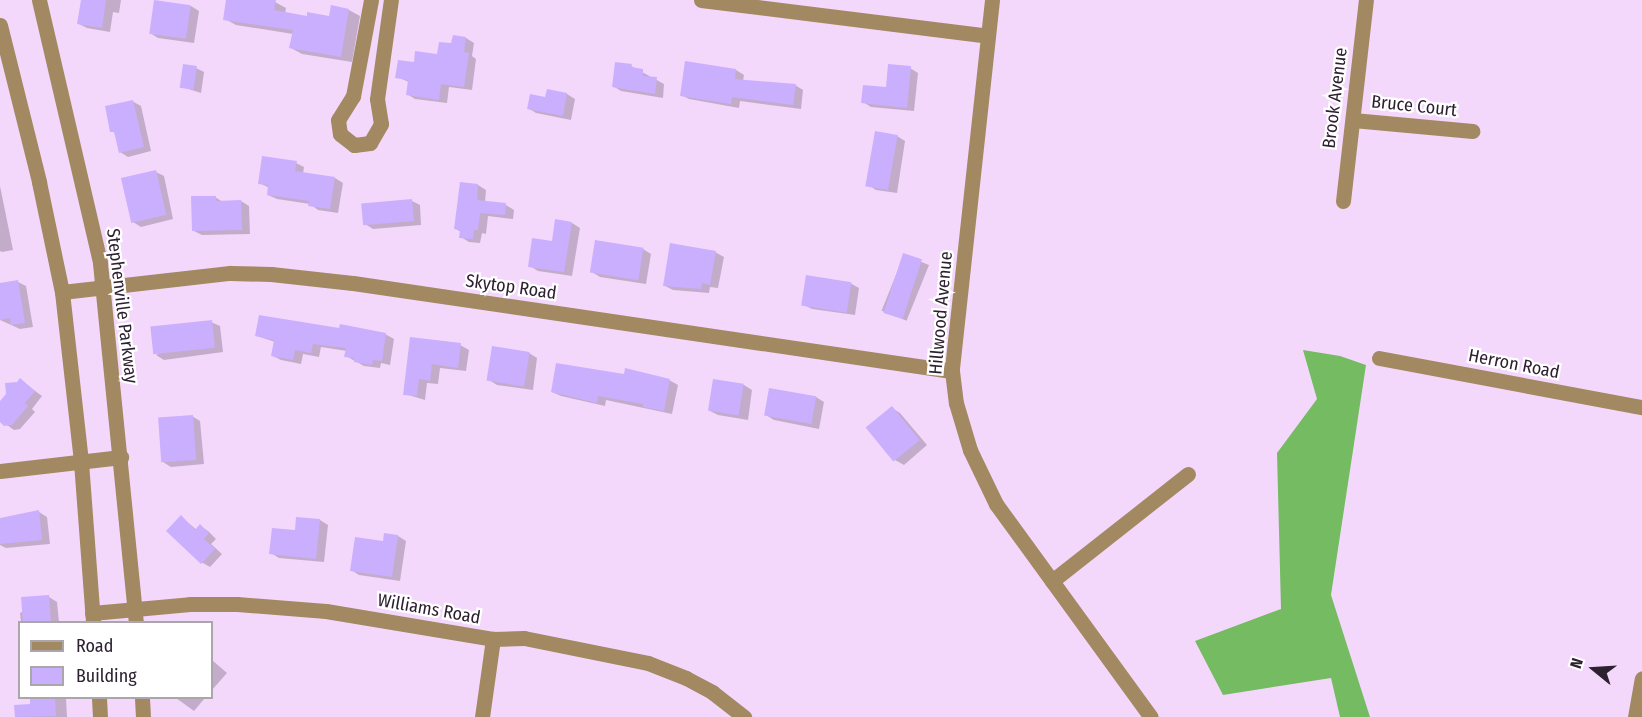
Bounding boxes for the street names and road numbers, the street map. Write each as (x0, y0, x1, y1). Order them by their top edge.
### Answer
street label: Brook Avenue (1318, 46, 1352, 150)
street label: Bruce Court (1370, 91, 1458, 121)
street label: Stephenville Parkway (102, 227, 142, 385)
street label: Hillwood Avenue (925, 250, 957, 376)
street label: Skytop Road (464, 270, 558, 304)
street label: Herron Road (1467, 345, 1561, 383)
street label: Williams Road (376, 589, 482, 629)

